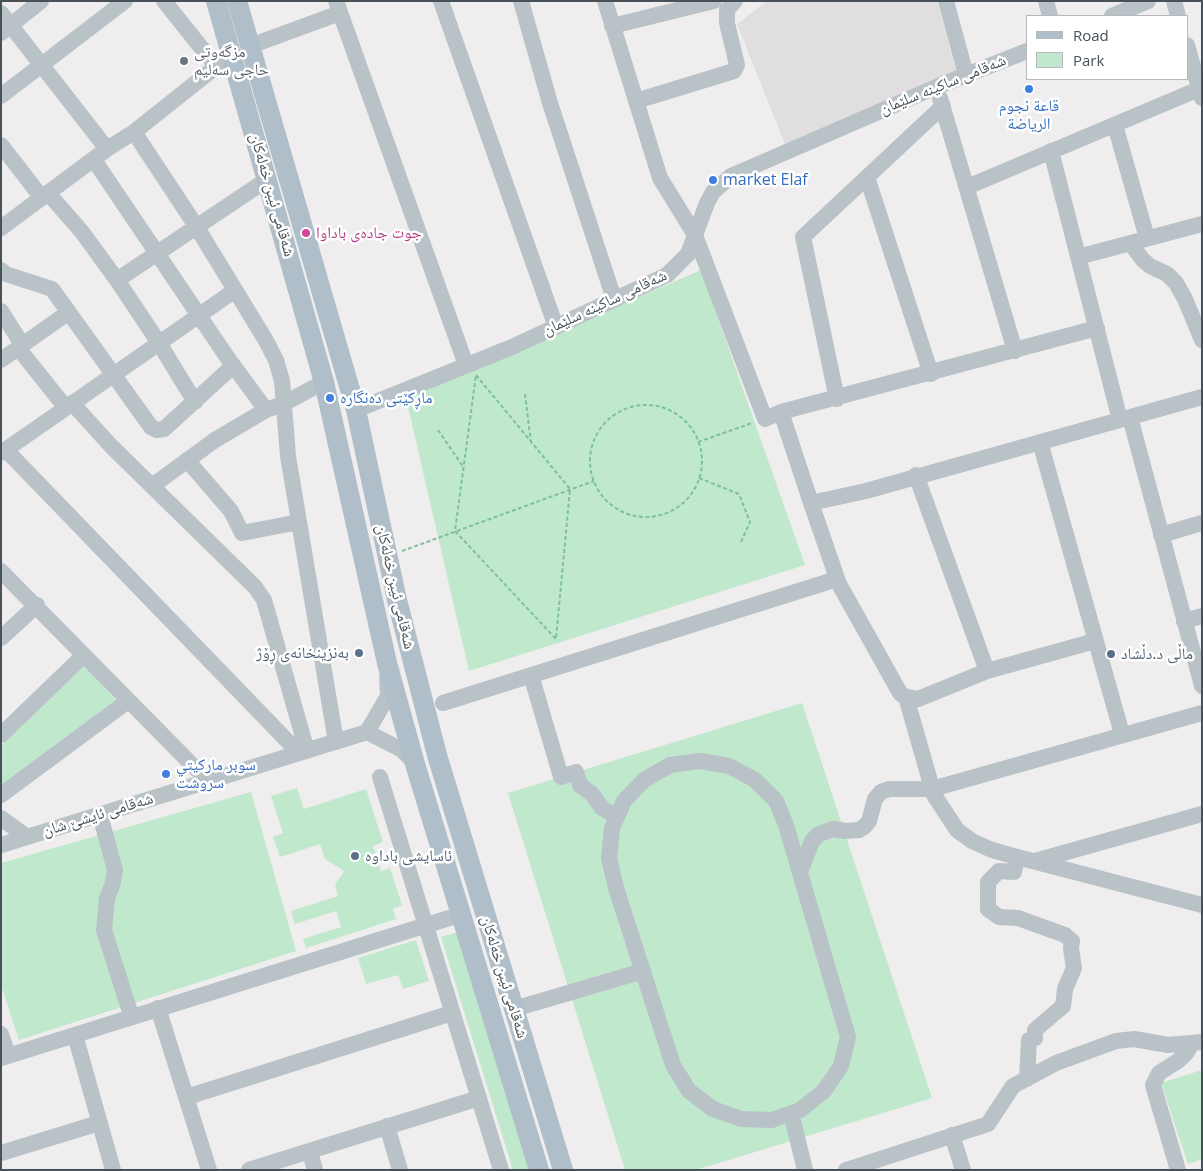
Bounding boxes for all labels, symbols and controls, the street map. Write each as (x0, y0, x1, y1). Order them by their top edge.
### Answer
legend (1026, 15, 1188, 80)
text: Road (1073, 25, 1109, 45)
place label: مزگەوتی حاجی سەلیم (194, 42, 269, 80)
text: Park (1073, 50, 1104, 70)
street label: شەقامی ساکینە سلێمان (877, 51, 1009, 119)
marker: مزگەوتی حاجی سەلیم (178, 55, 190, 67)
marker: قاعة نجوم الرياضة (1023, 83, 1035, 95)
place label: قاعة نجوم الرياضة (999, 96, 1059, 134)
street label: شەقامی ئیبن خەلەکان (245, 131, 299, 259)
place label: market Elaf (723, 170, 808, 190)
marker: market Elaf (707, 174, 719, 186)
place label: جوت جادەی باداوا (316, 223, 422, 243)
marker: جوت جادەی باداوا (300, 227, 312, 239)
street label: شەقامی ساکینە سلێمان (540, 266, 670, 340)
place label: ماڕكێتی دەنگارە (340, 388, 432, 408)
marker: ماڕكێتی دەنگارە (324, 392, 336, 404)
street label: شەقامی ئیبن خەلەکان (371, 523, 419, 651)
place label: بەنزینخانەی ڕۆژ (256, 643, 349, 663)
place label: ماڵی د.دڵشاد (1121, 644, 1193, 664)
marker: بەنزینخانەی ڕۆژ (353, 647, 365, 659)
marker: ماڵی د.دڵشاد (1105, 648, 1117, 660)
place label: سوبر ماركيتي سروشت (176, 755, 256, 793)
marker: سوبر ماركيتي سروشت (160, 768, 172, 780)
street label: شەقامی ئایشێ شان (40, 789, 156, 841)
place label: ئاسايشى باداوه (365, 846, 452, 866)
marker: ئاسايشى باداوه (349, 850, 361, 862)
street label: شەقامی ئیبن خەلەکان (476, 913, 532, 1041)

